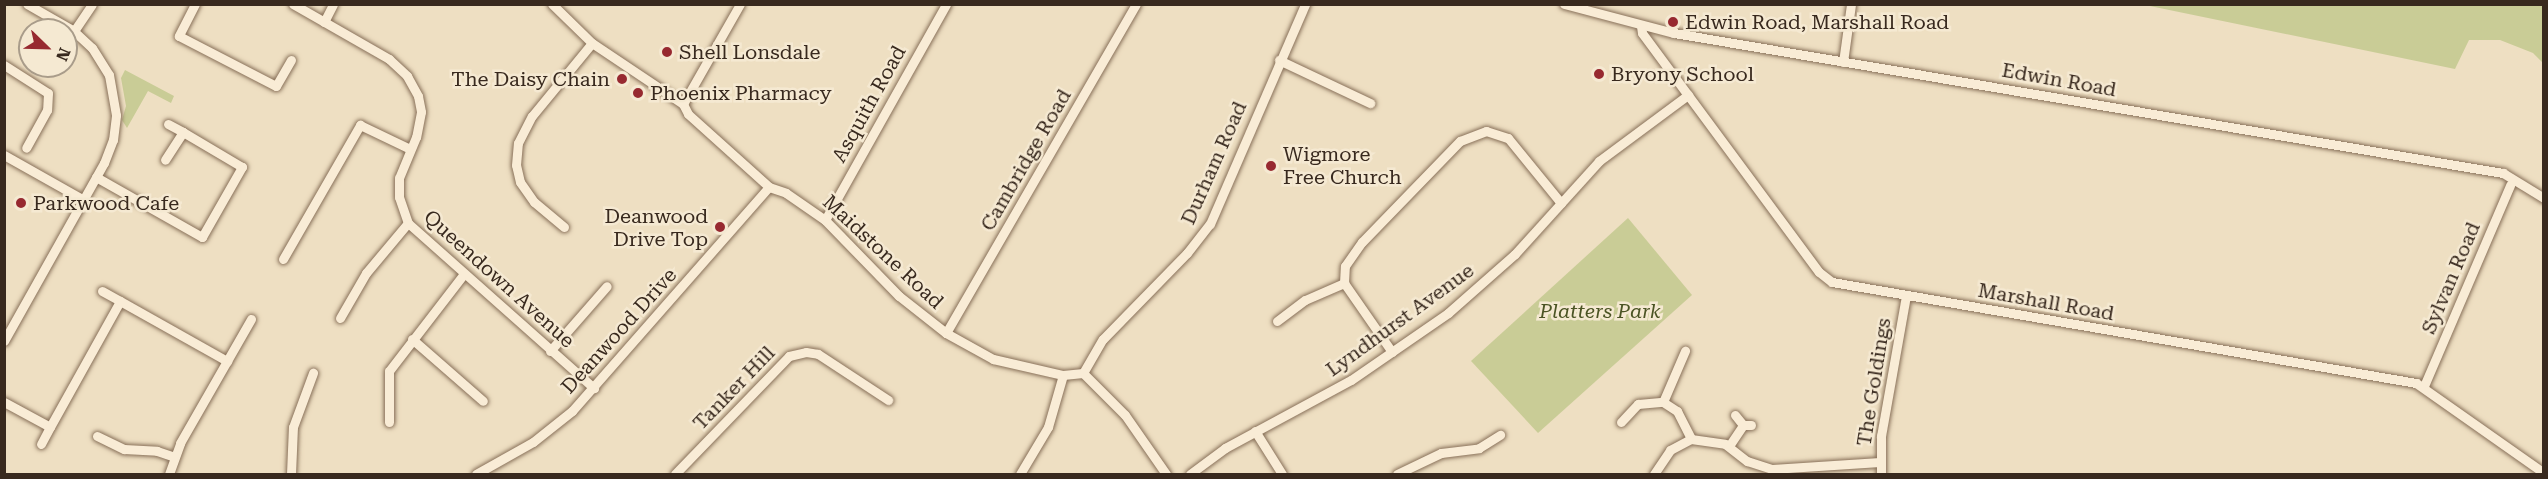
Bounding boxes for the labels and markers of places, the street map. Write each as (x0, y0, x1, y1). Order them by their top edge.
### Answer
place label: Edwin Road, Marshall Road (1685, 10, 1949, 34)
marker: Edwin Road, Marshall Road (1666, 15, 1680, 29)
place label: Shell Lonsdale (679, 40, 820, 64)
marker: Shell Lonsdale (660, 45, 674, 59)
place label: Bryony School (1611, 62, 1754, 86)
place label: The Daisy Chain (451, 67, 610, 91)
marker: Bryony School (1592, 67, 1606, 81)
marker: The Daisy Chain (615, 72, 629, 86)
place label: Phoenix Pharmacy (650, 81, 832, 105)
marker: Phoenix Pharmacy (631, 86, 645, 100)
place label: Wigmore Free Church (1283, 142, 1402, 189)
marker: Wigmore Free Church (1264, 159, 1278, 173)
place label: Parkwood Cafe (33, 191, 179, 215)
marker: Parkwood Cafe (14, 196, 28, 210)
place label: Deanwood Drive Top (605, 204, 708, 251)
marker: Deanwood Drive Top (713, 220, 727, 234)

